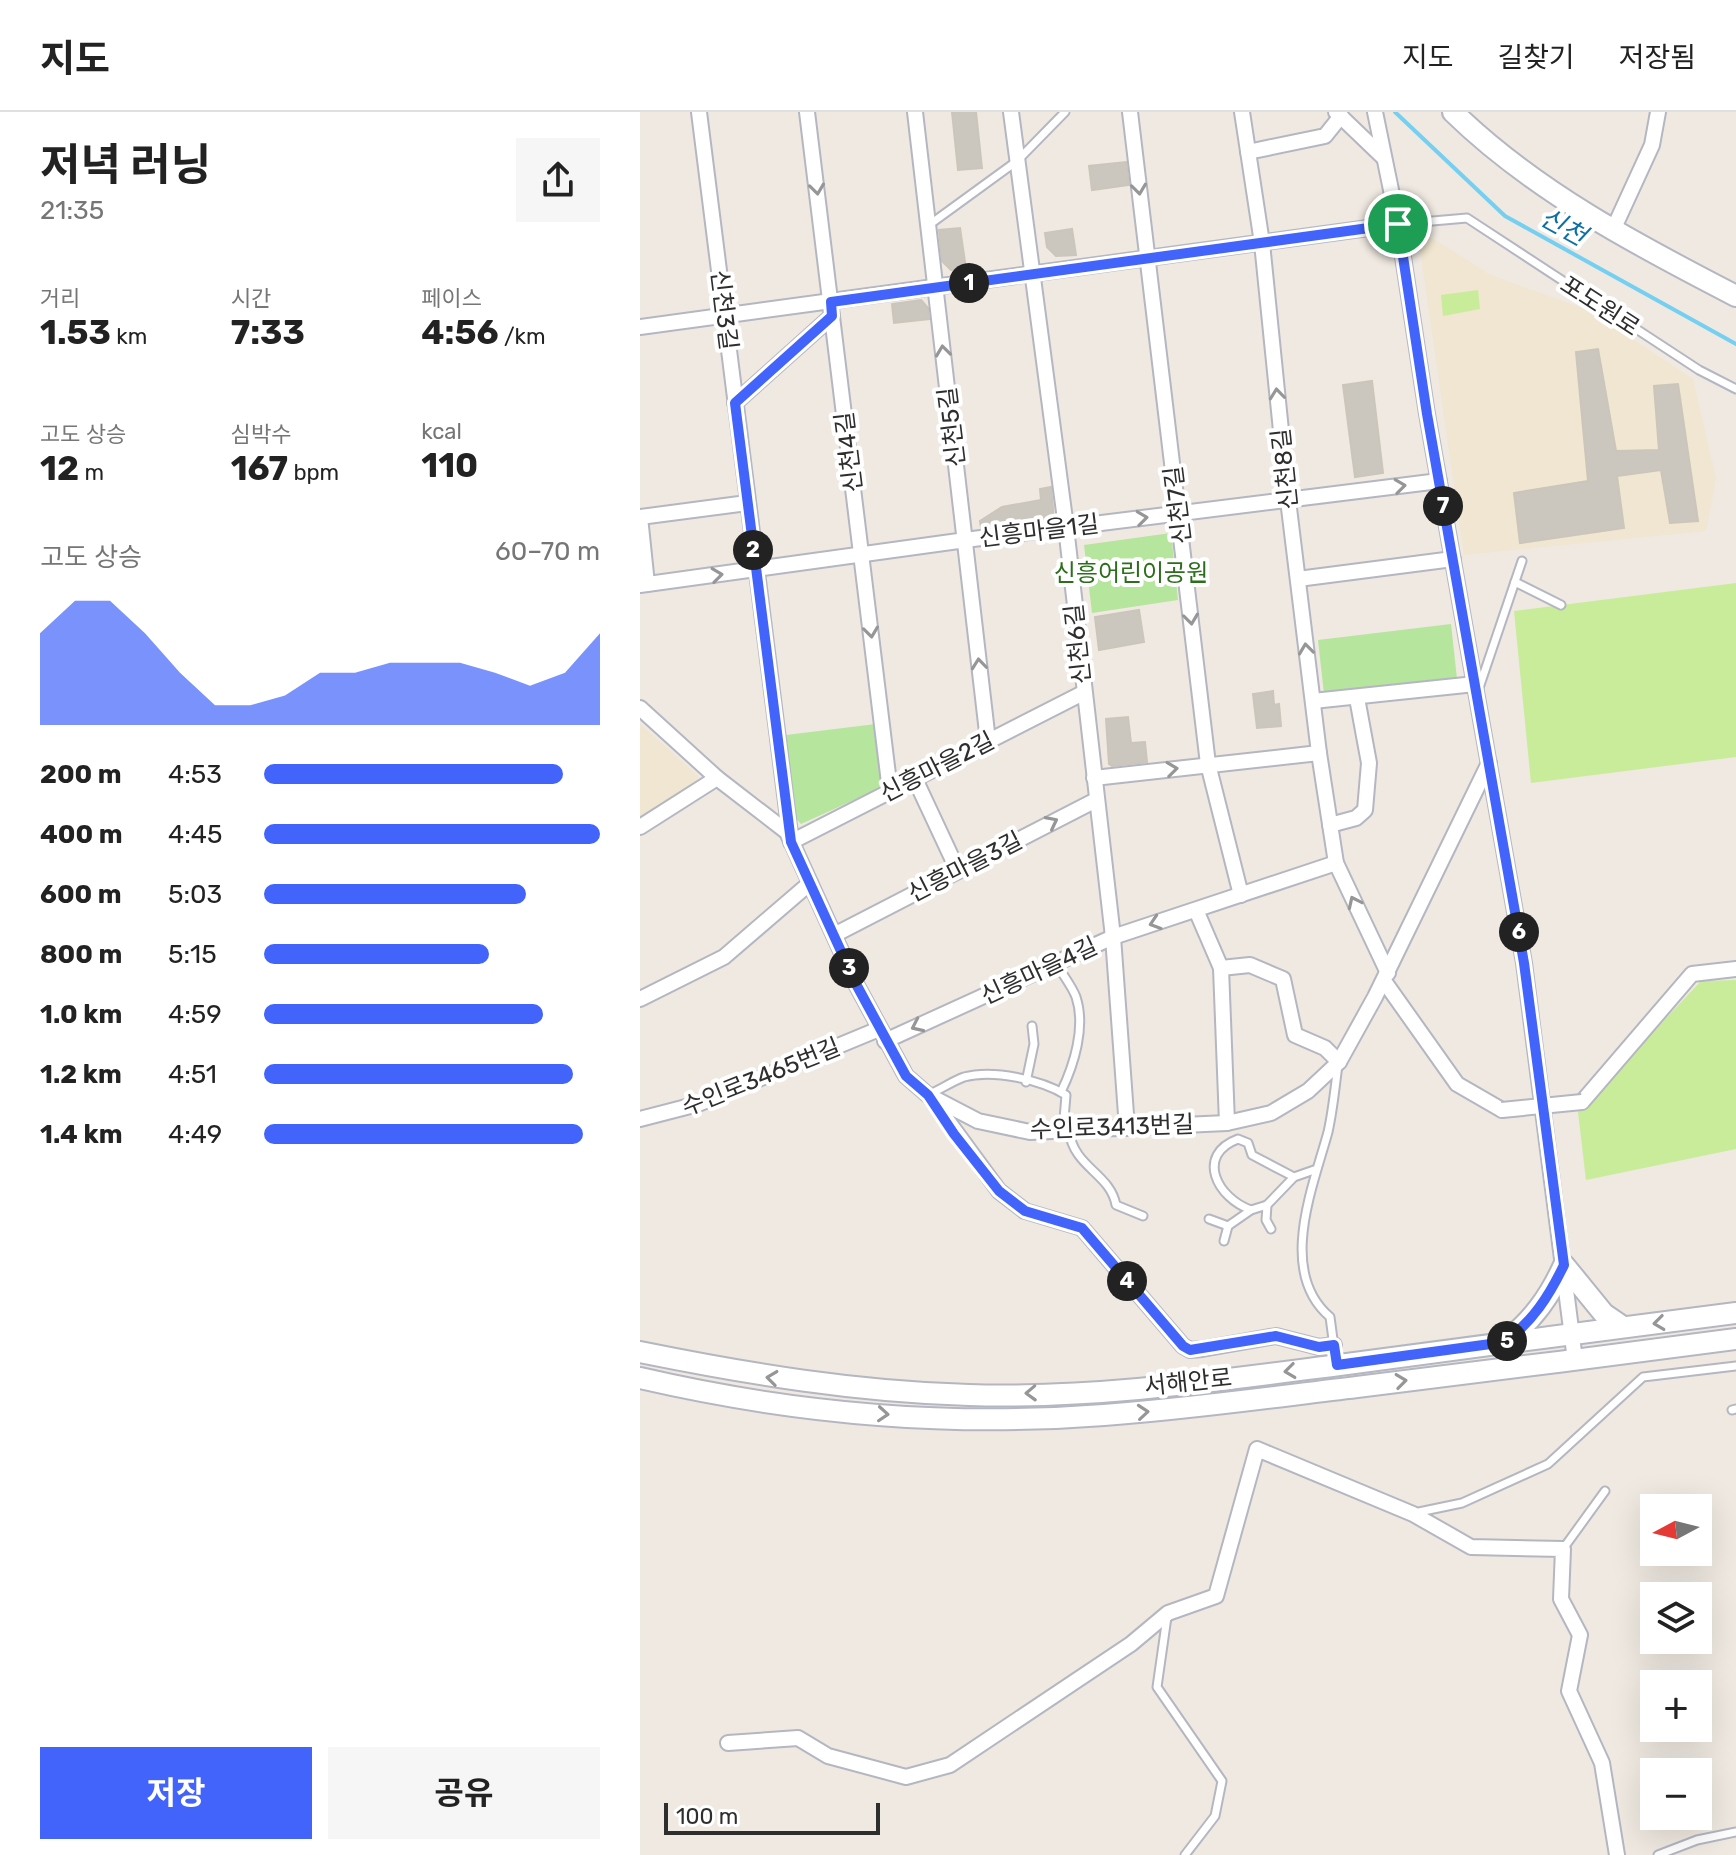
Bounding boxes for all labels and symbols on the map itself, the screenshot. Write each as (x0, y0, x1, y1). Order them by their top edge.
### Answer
one-way arrow (808, 183, 825, 196)
one-way arrow (1131, 183, 1148, 196)
pin (1364, 190, 1432, 258)
water label: 신천 (1535, 202, 1594, 254)
pin: 1 (949, 263, 989, 303)
street label: 신천3길 (705, 268, 743, 352)
street label: 포도원로 (1555, 270, 1645, 342)
one-way arrow (935, 344, 952, 358)
street label: 신천5길 (933, 385, 971, 469)
one-way arrow (1269, 388, 1286, 401)
street label: 신천4길 (830, 410, 868, 494)
street label: 신천8길 (1267, 427, 1303, 511)
street label: 신천7길 (1159, 464, 1197, 546)
one-way arrow (1393, 478, 1406, 495)
pin: 7 (1423, 486, 1463, 526)
street label: 신흥마을1길 (977, 510, 1101, 552)
one-way arrow (1135, 510, 1148, 527)
pin: 2 (733, 530, 773, 570)
park label: 신흥어린이공원 (1054, 559, 1208, 587)
one-way arrow (710, 567, 724, 584)
street label: 신천6길 (1060, 602, 1096, 686)
one-way arrow (1183, 613, 1200, 626)
one-way arrow (862, 626, 879, 639)
one-way arrow (1298, 642, 1315, 655)
one-way arrow (971, 657, 988, 671)
street label: 신흥마을2길 (875, 726, 999, 808)
one-way arrow (1166, 760, 1179, 777)
one-way arrow (1044, 817, 1059, 832)
street label: 신흥마을3길 (903, 826, 1027, 908)
one-way arrow (1348, 896, 1364, 911)
pin: 6 (1499, 912, 1539, 952)
one-way arrow (1149, 914, 1163, 930)
street label: 신흥마을4길 (976, 932, 1102, 1010)
pin: 3 (829, 948, 869, 988)
one-way arrow (911, 1017, 925, 1033)
street label: 수인로3465번길 (678, 1032, 844, 1122)
street label: 수인로3413번길 (1030, 1110, 1194, 1144)
pin: 4 (1107, 1261, 1147, 1301)
one-way arrow (1652, 1314, 1666, 1331)
pin: 5 (1487, 1321, 1527, 1361)
one-way arrow (1283, 1362, 1297, 1379)
street label: 서해안로 (1143, 1363, 1233, 1401)
one-way arrow (765, 1370, 779, 1387)
one-way arrow (1395, 1373, 1408, 1390)
one-way arrow (1024, 1385, 1037, 1402)
one-way arrow (1137, 1403, 1150, 1420)
one-way arrow (877, 1405, 890, 1422)
north arrow (1640, 1494, 1712, 1566)
scale bar (664, 1799, 880, 1835)

